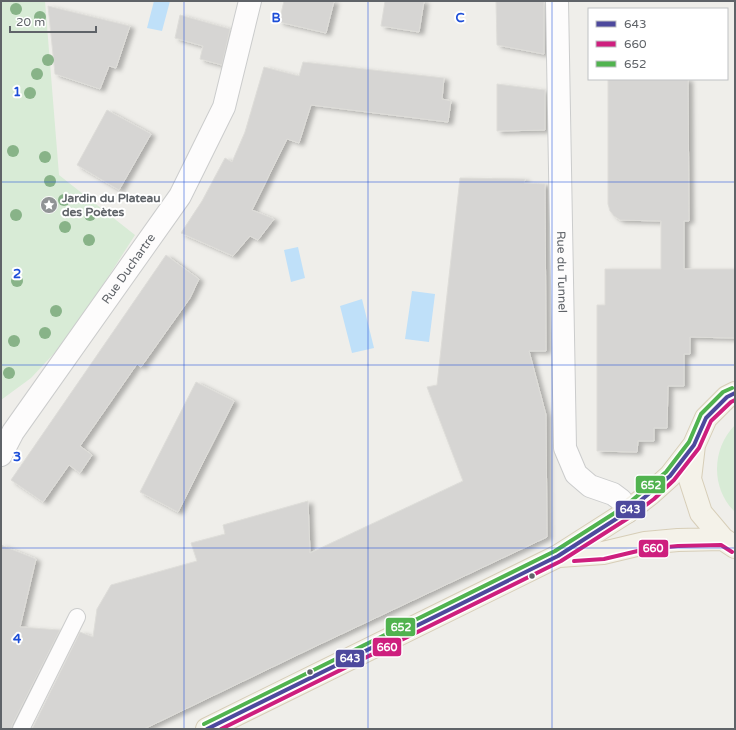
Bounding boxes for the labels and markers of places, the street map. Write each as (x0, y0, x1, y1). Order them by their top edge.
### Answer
place label: Jardin du Plateau des Poètes (61, 191, 161, 219)
place icon: Jardin du Plateau des Poètes (39, 195, 59, 215)
unlabelled marker (527, 571, 537, 581)
unlabelled marker (305, 667, 315, 677)

